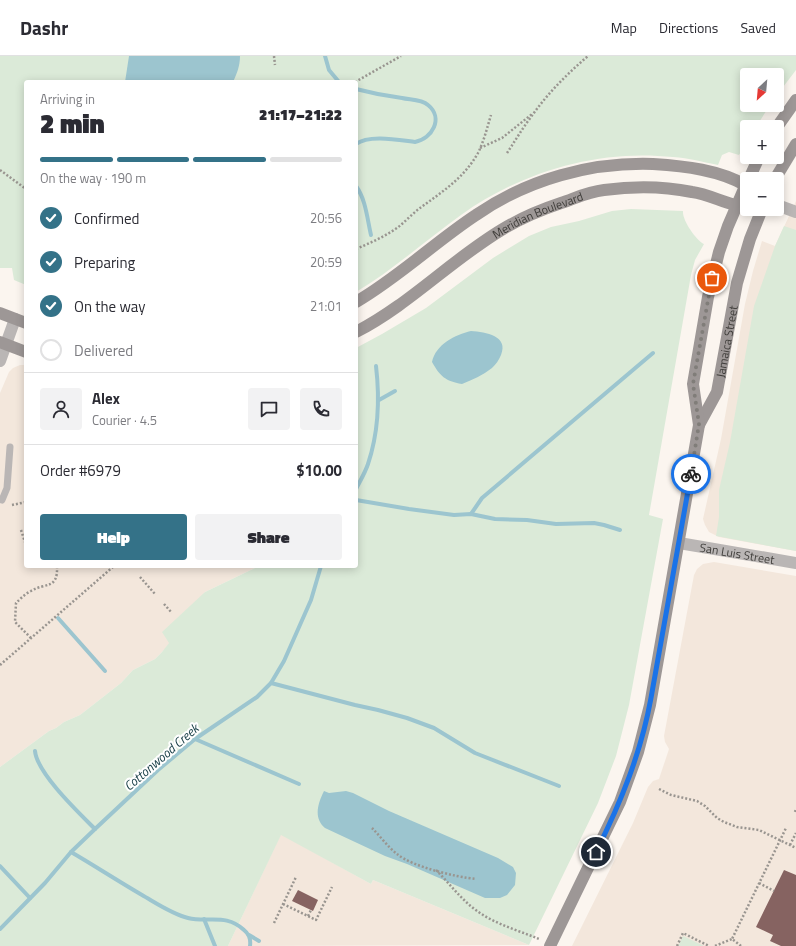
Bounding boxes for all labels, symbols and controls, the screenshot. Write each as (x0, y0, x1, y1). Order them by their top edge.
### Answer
text: Dashr (20, 13, 68, 42)
text: Map (611, 17, 637, 38)
text: Directions (659, 17, 718, 38)
text: Saved (740, 17, 776, 38)
north arrow (740, 68, 784, 112)
map controls (740, 68, 784, 216)
text: Arriving in (40, 89, 95, 109)
text: 21:17–21:22 (259, 103, 342, 126)
text: 2 min (40, 104, 105, 143)
button: + (740, 120, 784, 164)
text: On the way · 190 m (40, 168, 146, 188)
button: − (740, 172, 784, 216)
street label: Meridian Boulevard (488, 186, 585, 243)
icon: check (40, 207, 62, 229)
text: Confirmed (74, 207, 139, 230)
text: 20:56 (310, 208, 342, 228)
icon: check (40, 251, 62, 273)
text: Preparing (74, 251, 135, 274)
text: 20:59 (310, 252, 342, 272)
pin (695, 261, 729, 295)
icon: bag (701, 267, 723, 289)
icon: check (40, 295, 62, 317)
text: On the way (74, 295, 146, 318)
text: 21:01 (310, 296, 342, 316)
street label: Jamaica Street (710, 303, 742, 379)
text: Delivered (74, 339, 133, 362)
text: Alex (92, 387, 120, 410)
button: person (40, 388, 82, 430)
button: chat (248, 388, 290, 430)
button: phone (300, 388, 342, 430)
text: Courier · 4.5 (92, 410, 157, 430)
courier (671, 454, 711, 494)
text: Order #6979 (40, 459, 121, 482)
text: $10.00 (296, 459, 342, 482)
icon: bike (680, 463, 702, 485)
button: Help (40, 514, 187, 560)
button: Share (195, 514, 342, 560)
street label: San Luis Street (698, 537, 777, 569)
water label: Cottonwood Creek (119, 717, 205, 795)
pin (579, 835, 613, 869)
icon: home (585, 841, 607, 863)

